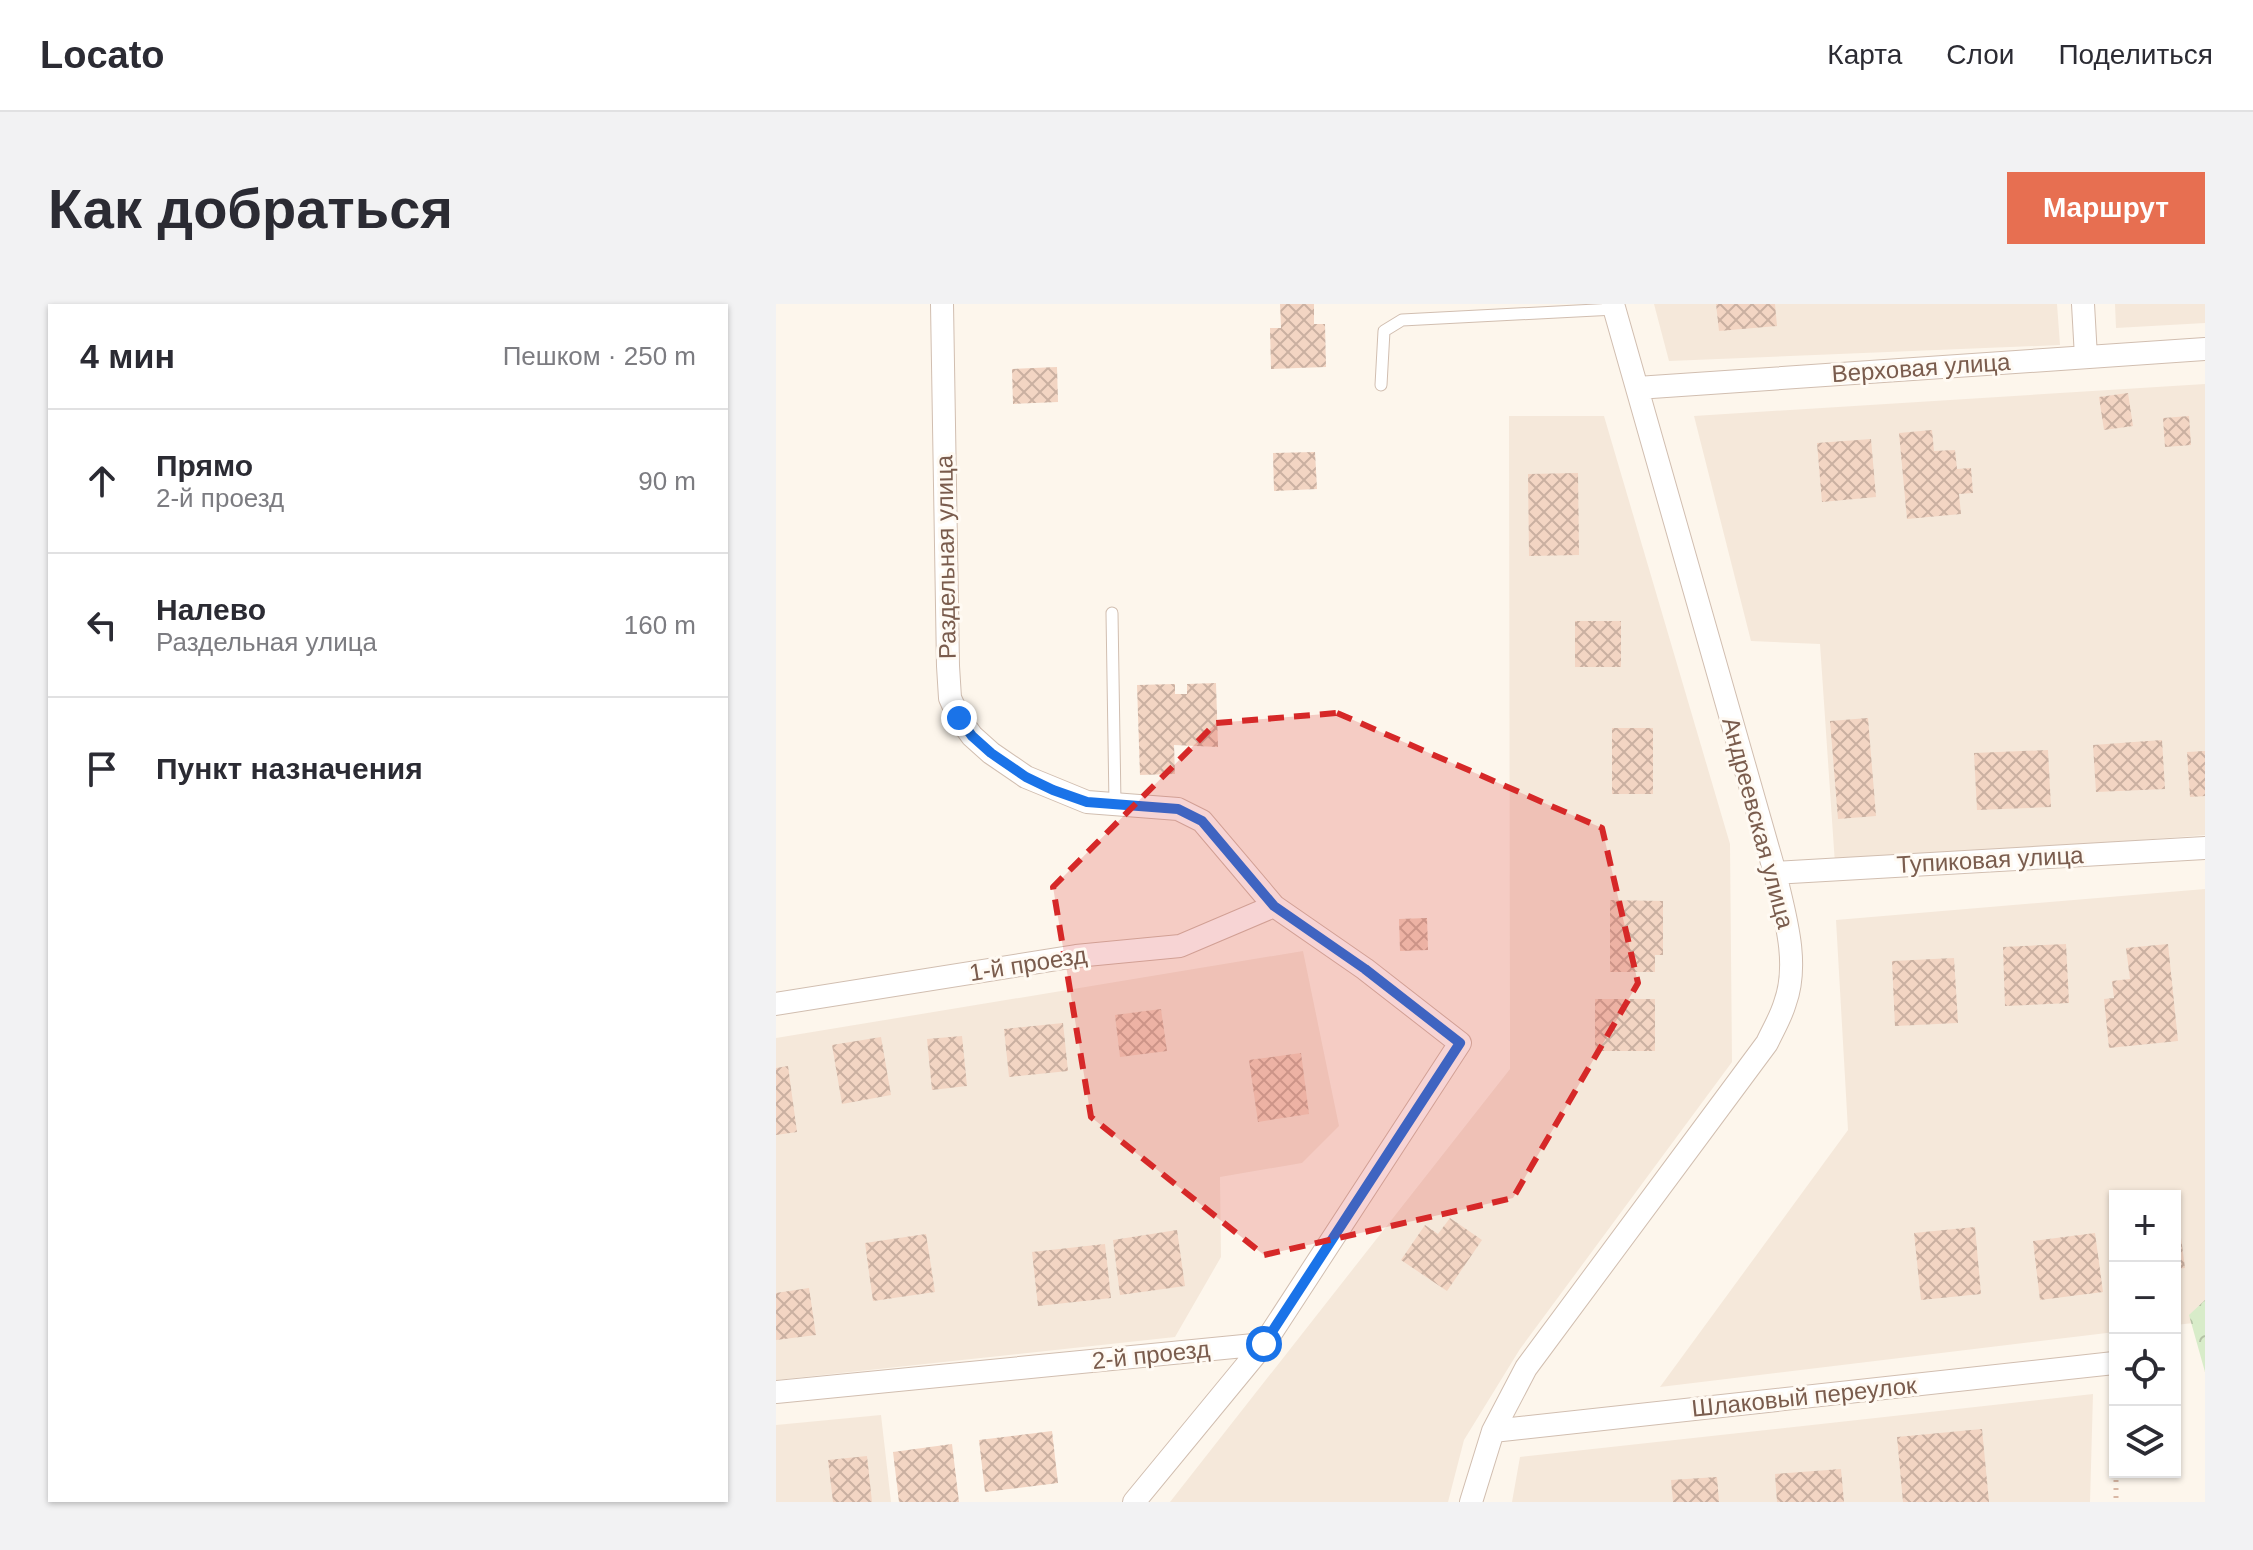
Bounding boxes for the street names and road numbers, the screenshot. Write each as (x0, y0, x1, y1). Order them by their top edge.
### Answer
street label: Верховая улица (1831, 348, 2012, 387)
street label: Раздельная улица (930, 454, 961, 659)
street label: Андреевская улица (1717, 714, 1800, 932)
street label: Тупиковая улица (1896, 841, 2085, 878)
street label: 1-й проезд (967, 941, 1089, 986)
street label: 2-й проезд (1091, 1335, 1211, 1374)
street label: Шлаковый переулок (1690, 1371, 1918, 1422)

